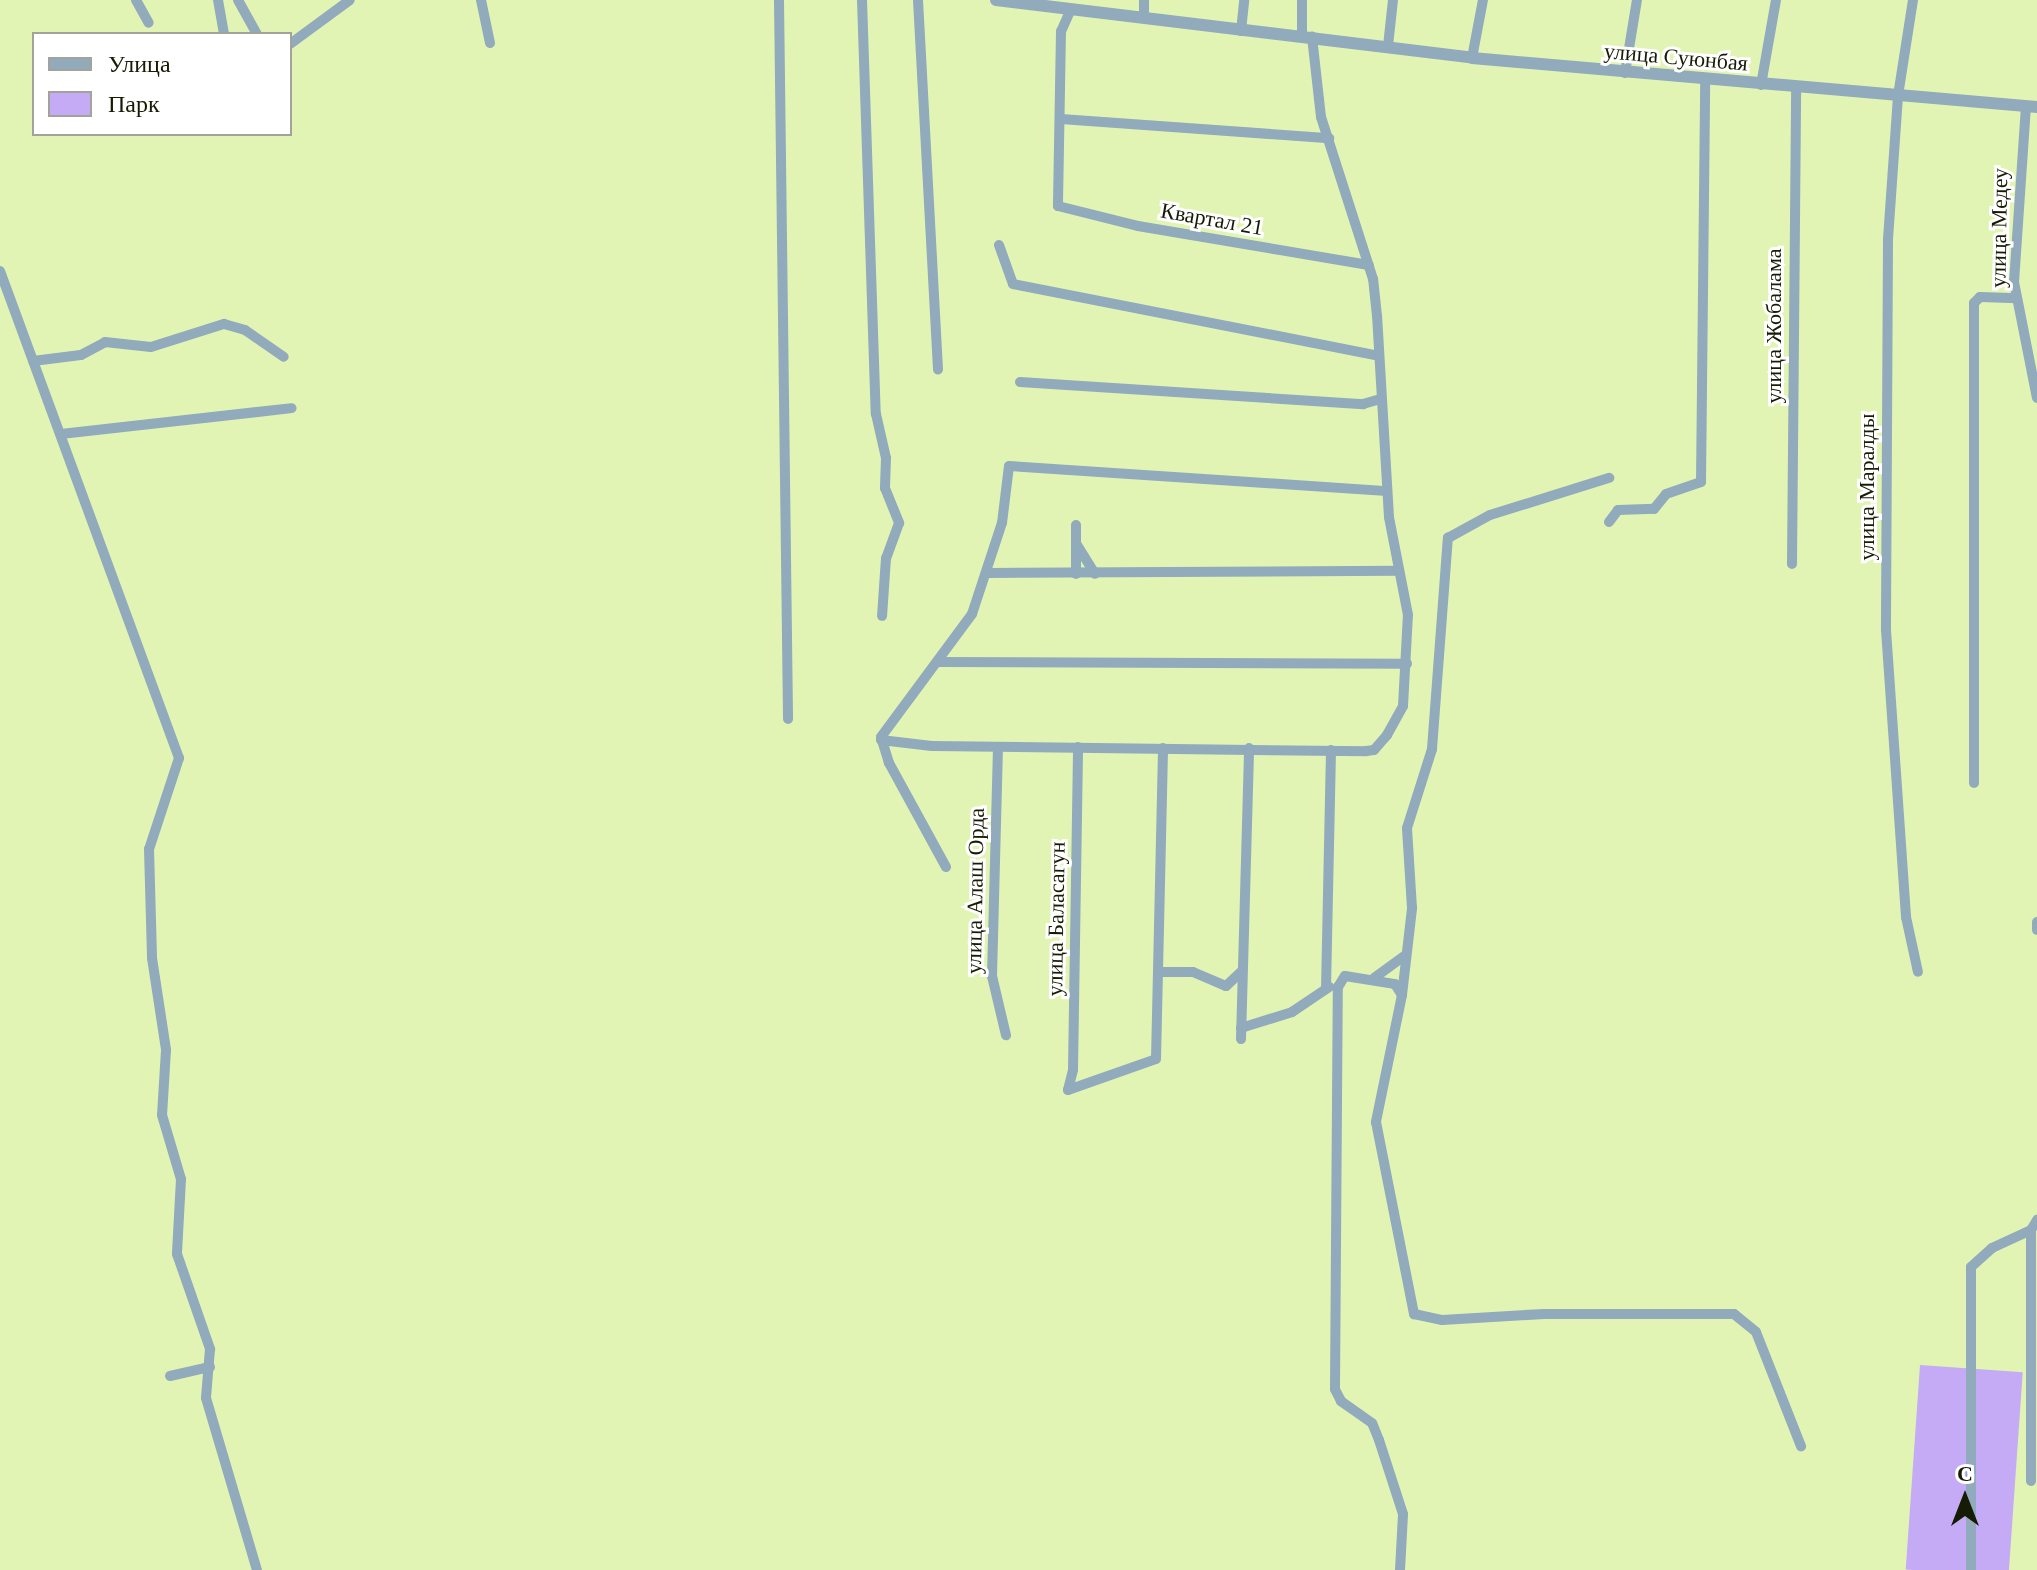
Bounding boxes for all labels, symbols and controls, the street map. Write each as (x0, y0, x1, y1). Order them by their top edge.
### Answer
legend (32, 32, 292, 136)
street label: улица Суюнбая (1603, 38, 1749, 76)
text: Улица (108, 51, 171, 77)
text: Парк (108, 91, 160, 117)
street label: улица Медеу (1985, 168, 2013, 288)
street label: Квартал 21 (1159, 197, 1265, 241)
street label: улица Жобалама (1761, 249, 1787, 403)
street label: улица Маралды (1854, 413, 1880, 561)
street label: улица Алаш Орда (960, 808, 990, 974)
street label: улица Баласагун (1041, 841, 1071, 997)
north arrow (1925, 1458, 2005, 1538)
text: С (1957, 1461, 1973, 1486)

